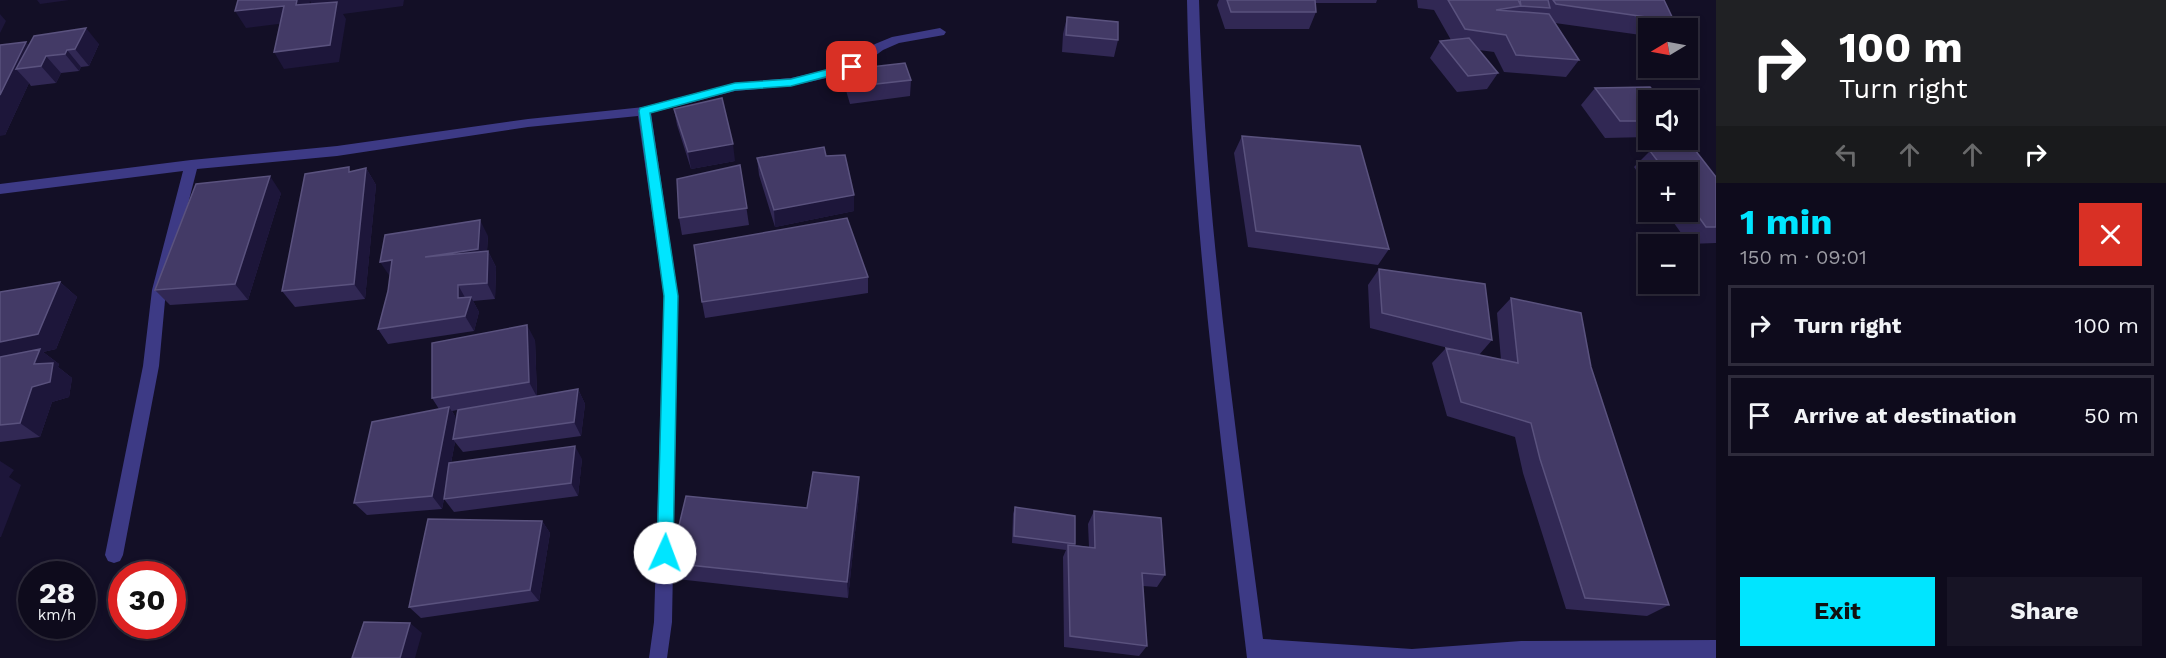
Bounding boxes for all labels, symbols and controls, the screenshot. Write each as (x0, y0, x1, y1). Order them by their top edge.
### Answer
north arrow (1638, 18, 1698, 78)
map controls (1638, 18, 1698, 294)
text: 100 m (1839, 23, 1963, 72)
icon: right (1740, 24, 1818, 102)
pin (826, 41, 877, 92)
icon: arrive (835, 50, 868, 83)
text: Turn right (1839, 73, 1968, 105)
button: sound (1638, 90, 1698, 150)
icon: left (1830, 138, 1863, 171)
icon: ahead (1893, 138, 1926, 171)
icon: ahead (1956, 138, 1989, 171)
icon: right (2019, 138, 2052, 171)
button: + (1638, 162, 1698, 222)
text: 1 min (1740, 201, 1832, 243)
button: close (2079, 203, 2142, 266)
button: − (1638, 234, 1698, 294)
text: 150 m · 09:01 (1740, 245, 1867, 269)
icon: right (1743, 309, 1776, 342)
text: Turn right (1794, 313, 1901, 338)
text: 100 m (2075, 313, 2139, 338)
icon: arrive (1743, 399, 1776, 432)
text: Arrive at destination (1794, 403, 2017, 428)
text: 50 m (2084, 403, 2139, 428)
position arrow (633, 521, 697, 585)
speed limit sign: 30 (108, 561, 186, 639)
text: 28 (39, 575, 75, 610)
button: Exit (1740, 577, 1935, 646)
button: Share (1947, 577, 2142, 646)
text: km/h (38, 606, 76, 624)

